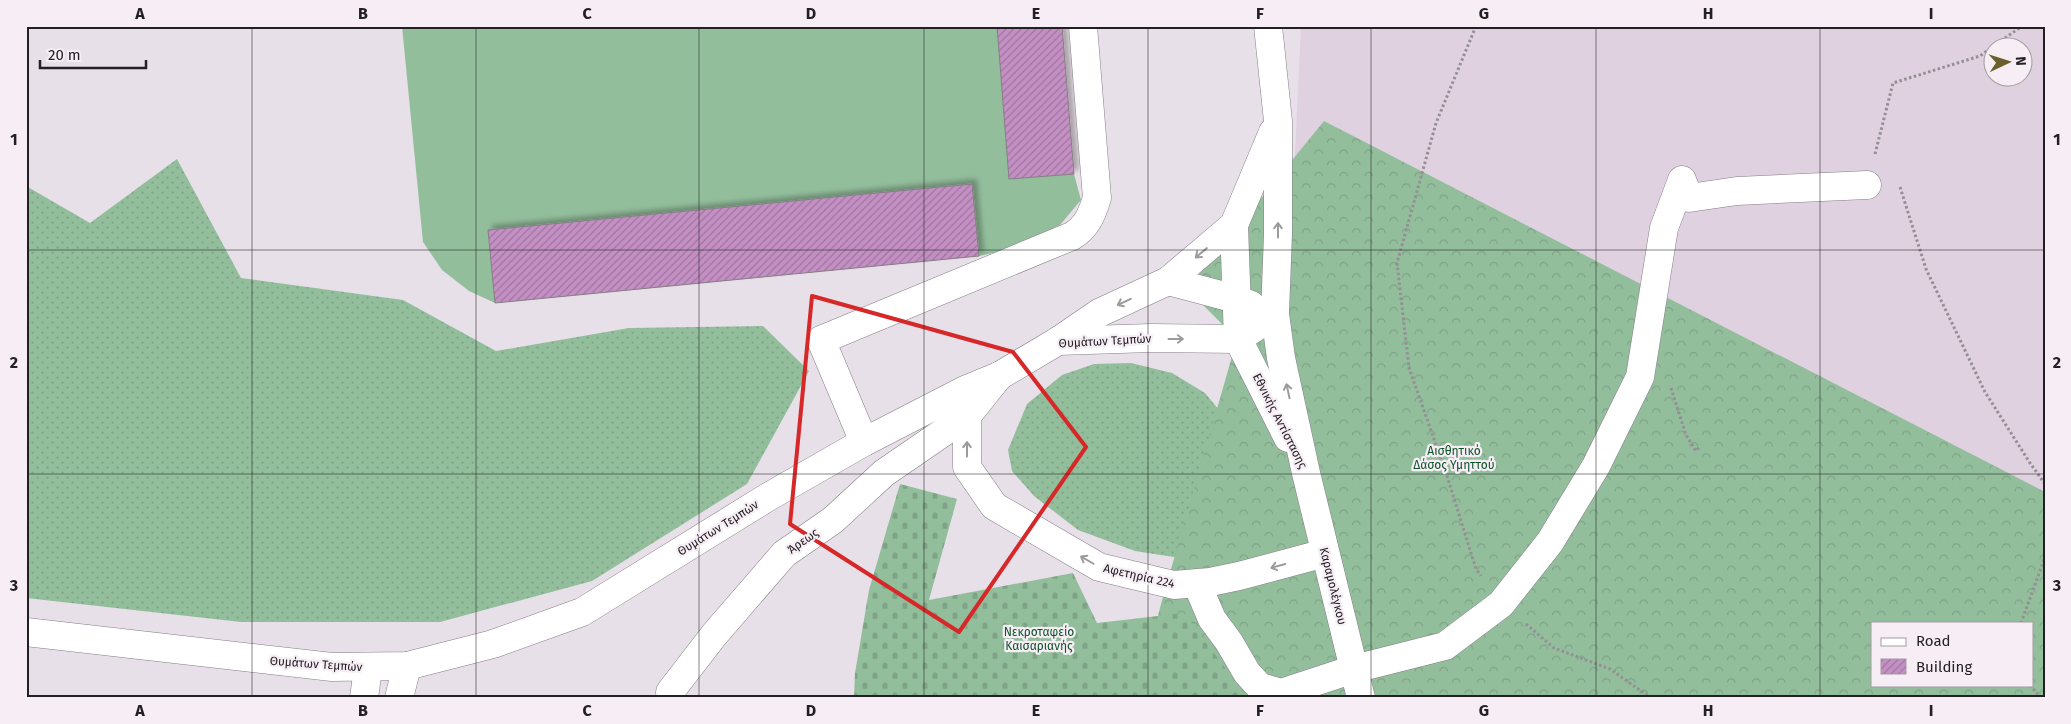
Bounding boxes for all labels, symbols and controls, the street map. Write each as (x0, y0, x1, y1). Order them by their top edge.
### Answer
text: A (134, 4, 145, 23)
text: B (358, 4, 368, 23)
text: C (582, 4, 592, 23)
text: D (806, 4, 816, 23)
text: E (1032, 4, 1040, 23)
text: F (1256, 4, 1264, 23)
text: G (1479, 4, 1489, 23)
text: H (1703, 4, 1713, 23)
text: I (1929, 4, 1933, 23)
scale bar (40, 38, 146, 70)
north arrow (1984, 38, 2034, 88)
text: 20 m (48, 46, 81, 64)
text: N (2012, 56, 2029, 66)
text: 1 (10, 130, 18, 149)
text: 1 (2053, 130, 2061, 149)
one-way arrow (1273, 222, 1283, 238)
one-way arrow (1195, 247, 1208, 258)
one-way arrow (1117, 297, 1132, 307)
street label: Θυμάτων Τεμπών (1058, 332, 1152, 350)
one-way arrow (1168, 334, 1184, 343)
text: 2 (10, 353, 18, 372)
text: 2 (2053, 353, 2061, 372)
street label: Εθνικής Αντίστασης (1250, 371, 1310, 471)
one-way arrow (1283, 384, 1292, 400)
one-way arrow (962, 441, 972, 457)
park label: Αισθητικό Δάσος Υμηττού (1413, 444, 1495, 472)
street label: Θυμάτων Τεμπών (675, 497, 761, 559)
street label: Άρεως (785, 525, 821, 557)
street label: Καραμολέγκου (1317, 546, 1349, 626)
one-way arrow (1080, 555, 1094, 565)
street label: Αφετηρία 224 (1102, 561, 1176, 591)
one-way arrow (1271, 561, 1287, 571)
text: 3 (9, 576, 18, 595)
text: 3 (2052, 576, 2061, 595)
legend (1871, 622, 2034, 686)
park label: Νεκροταφείο Καισαριανής (1004, 625, 1074, 653)
text: Road (1916, 632, 1951, 650)
street label: Θυμάτων Τεμπών (269, 654, 363, 674)
text: Building (1916, 658, 1972, 676)
text: A (134, 701, 145, 720)
text: B (358, 701, 368, 720)
text: C (582, 701, 592, 720)
text: D (806, 701, 816, 720)
text: E (1032, 701, 1040, 720)
text: F (1256, 701, 1264, 720)
text: G (1479, 701, 1489, 720)
text: H (1703, 701, 1713, 720)
text: I (1929, 701, 1933, 720)

